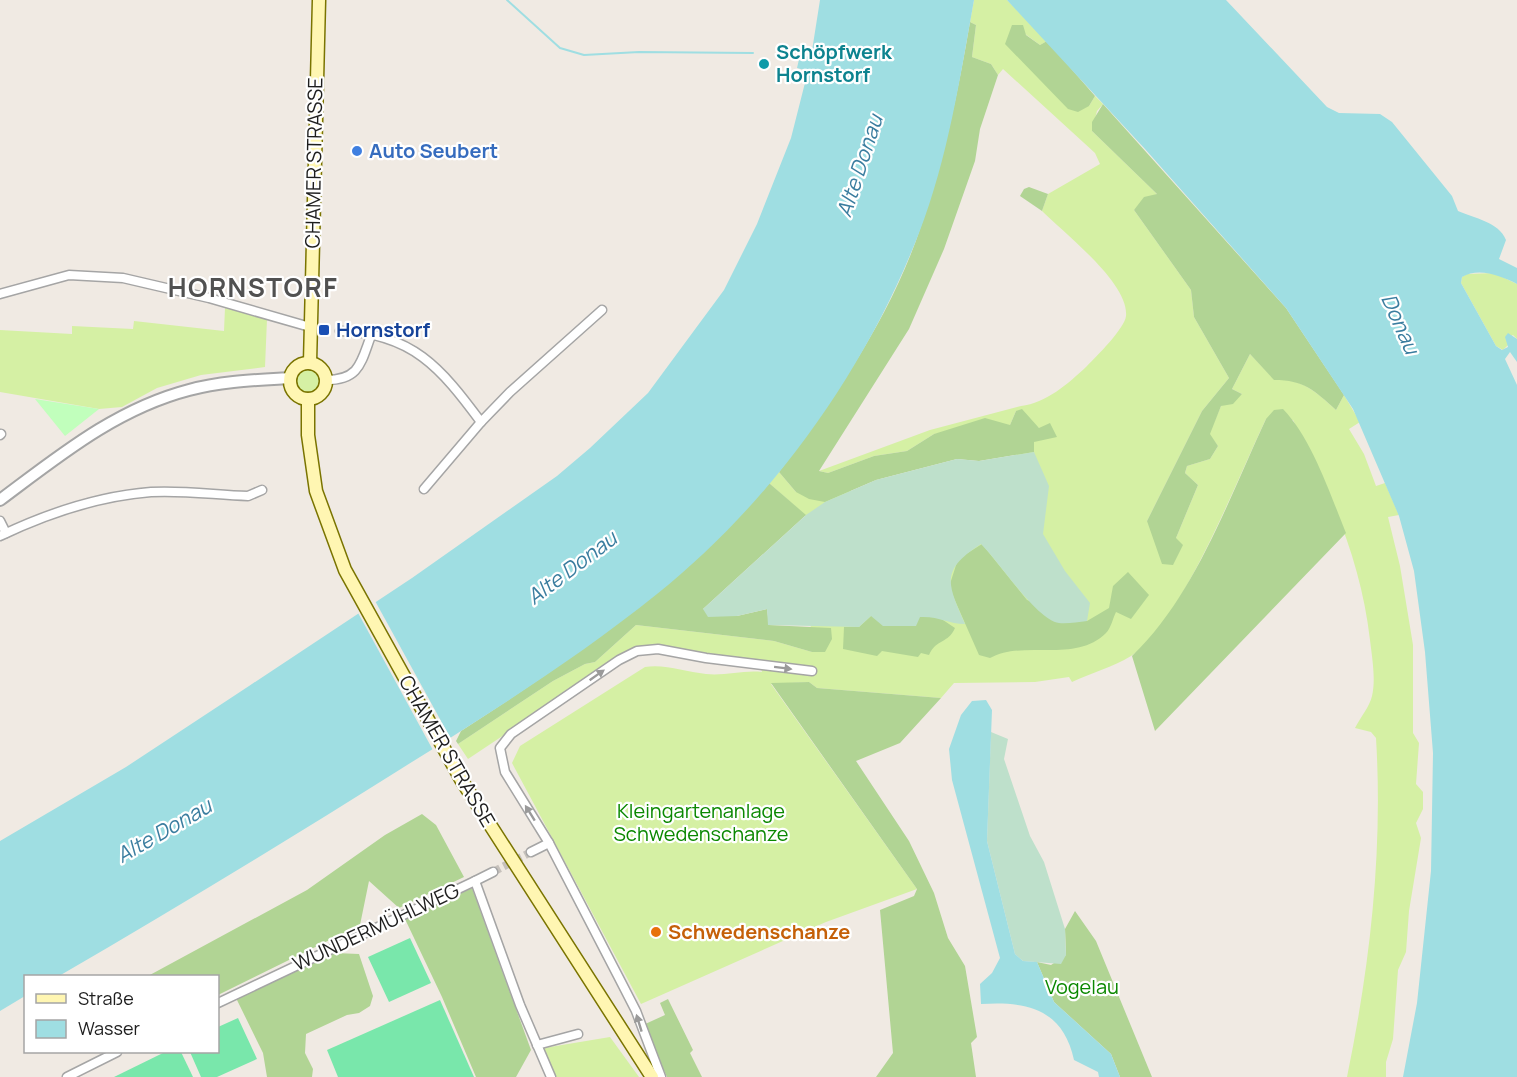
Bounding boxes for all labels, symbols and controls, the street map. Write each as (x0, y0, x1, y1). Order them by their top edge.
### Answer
place label: Schöpfwerk Hornstorf (776, 38, 893, 88)
marker: Schöpfwerk Hornstorf (757, 57, 771, 71)
street label: CHAMER STRASSE (299, 77, 328, 249)
water label: Alte Donau (829, 110, 889, 220)
place label: Auto Seubert (369, 137, 498, 164)
marker: Auto Seubert (350, 144, 364, 158)
district label: HORNSTORF (168, 269, 338, 305)
water label: Donau (1375, 289, 1427, 360)
place label: Hornstorf (336, 316, 431, 343)
marker: Hornstorf (317, 323, 331, 337)
water label: Alte Donau (521, 523, 623, 610)
one-way arrow (774, 663, 793, 673)
street label: CHAMER STRASSE (393, 670, 502, 832)
one-way arrow (589, 670, 605, 681)
water label: Alte Donau (111, 791, 218, 869)
park label: Kleingartenanlage Schwedenschanze (614, 797, 788, 847)
one-way arrow (525, 805, 536, 821)
street label: WUNDERMÜHLWEG (288, 876, 463, 977)
place label: Schwedenschanze (668, 918, 850, 945)
marker: Schwedenschanze (649, 925, 663, 939)
park label: Vogelau (1045, 973, 1119, 1000)
legend (24, 975, 219, 1053)
text: Straße (78, 986, 134, 1010)
one-way arrow (634, 1014, 643, 1032)
text: Wasser (78, 1016, 140, 1040)

